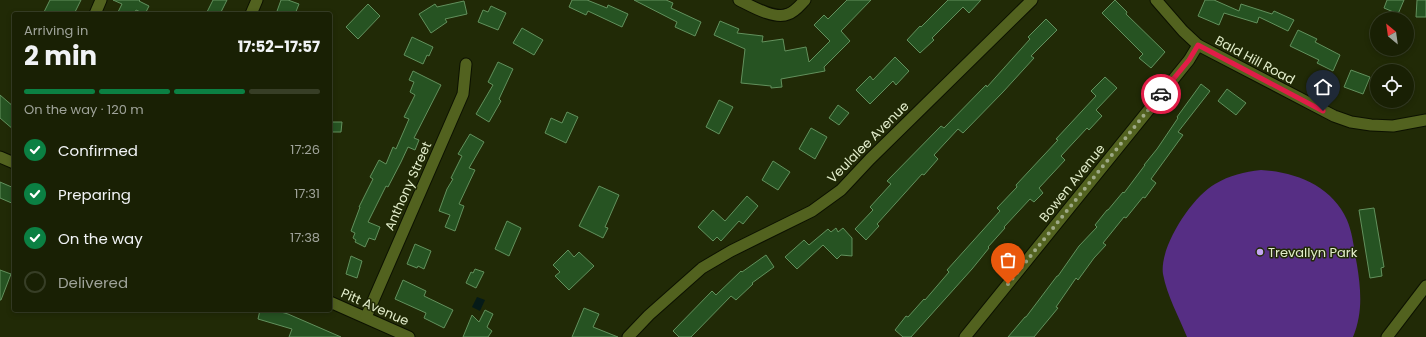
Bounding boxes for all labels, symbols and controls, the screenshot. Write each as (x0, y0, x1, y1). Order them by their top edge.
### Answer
north arrow (1370, 12, 1414, 56)
map controls (1370, 12, 1414, 108)
text: Arriving in (24, 21, 88, 40)
street label: Bald Hill Road (1212, 31, 1298, 89)
text: 17:52–17:57 (238, 36, 320, 57)
text: 2 min (24, 38, 97, 74)
button: locate (1370, 64, 1414, 108)
pin (1306, 70, 1340, 111)
courier (1141, 74, 1181, 114)
icon: home (1312, 76, 1334, 98)
icon: car (1150, 83, 1172, 105)
street label: Veulalee Avenue (823, 97, 913, 187)
text: On the way · 120 m (24, 100, 144, 119)
street label: Anthony Street (380, 138, 436, 234)
icon: check (24, 139, 46, 161)
text: Confirmed (58, 140, 138, 161)
text: 17:26 (290, 140, 320, 159)
street label: Bowen Avenue (1035, 140, 1109, 226)
icon: check (24, 183, 46, 205)
text: Preparing (58, 184, 131, 205)
text: 17:31 (294, 184, 320, 203)
icon: check (24, 227, 46, 249)
text: On the way (58, 228, 143, 249)
text: 17:38 (290, 228, 320, 247)
pin (991, 243, 1025, 284)
place label: Trevallyn Park (1268, 243, 1358, 262)
marker: Trevallyn Park (1255, 247, 1265, 257)
icon: bag (997, 249, 1019, 271)
text: Delivered (58, 272, 128, 293)
street label: Pitt Avenue (338, 284, 412, 330)

